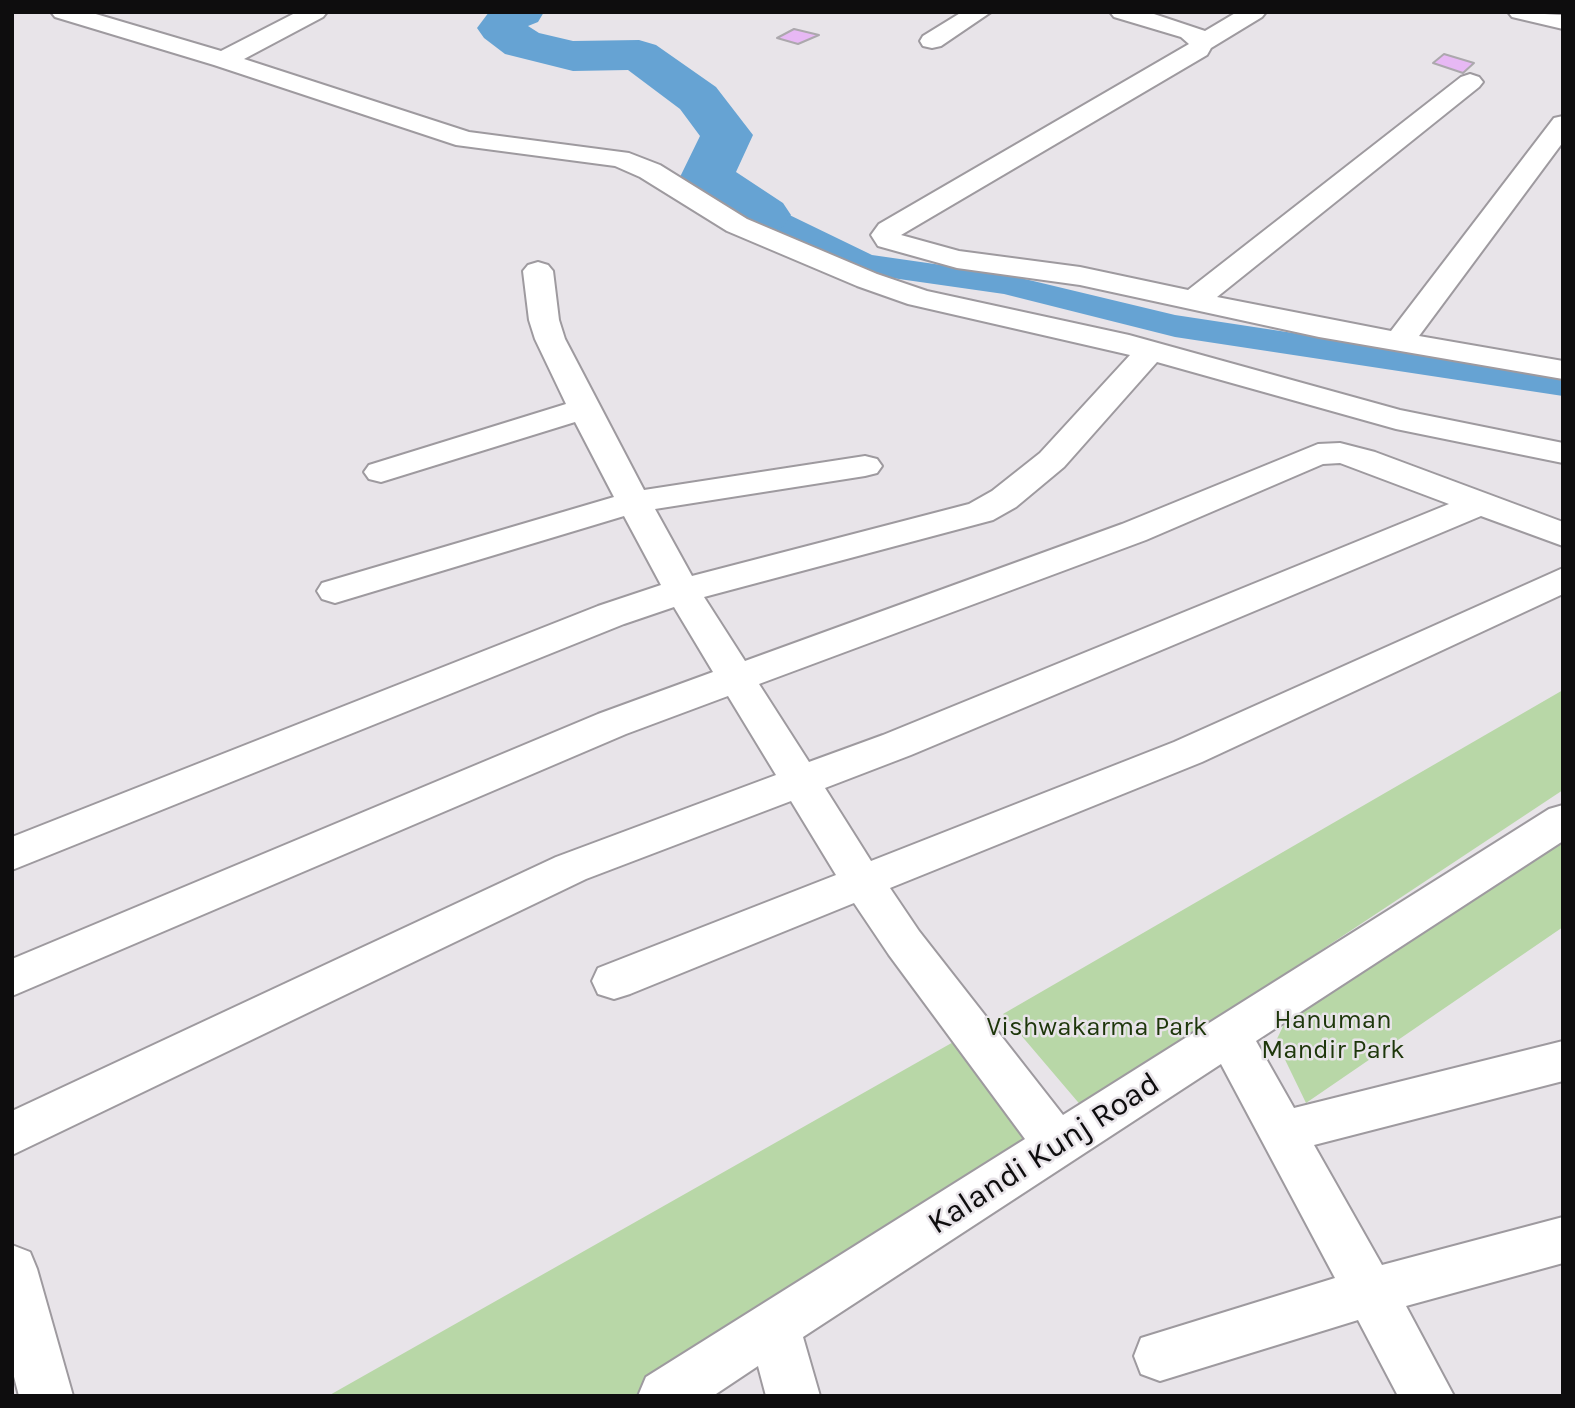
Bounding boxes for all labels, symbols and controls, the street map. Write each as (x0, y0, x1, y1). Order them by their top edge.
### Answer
park label: Hanuman Mandir Park (1261, 1005, 1405, 1066)
park label: Vishwakarma Park (987, 1012, 1207, 1044)
street label: Kalandi Kunj Road (921, 1065, 1167, 1243)

